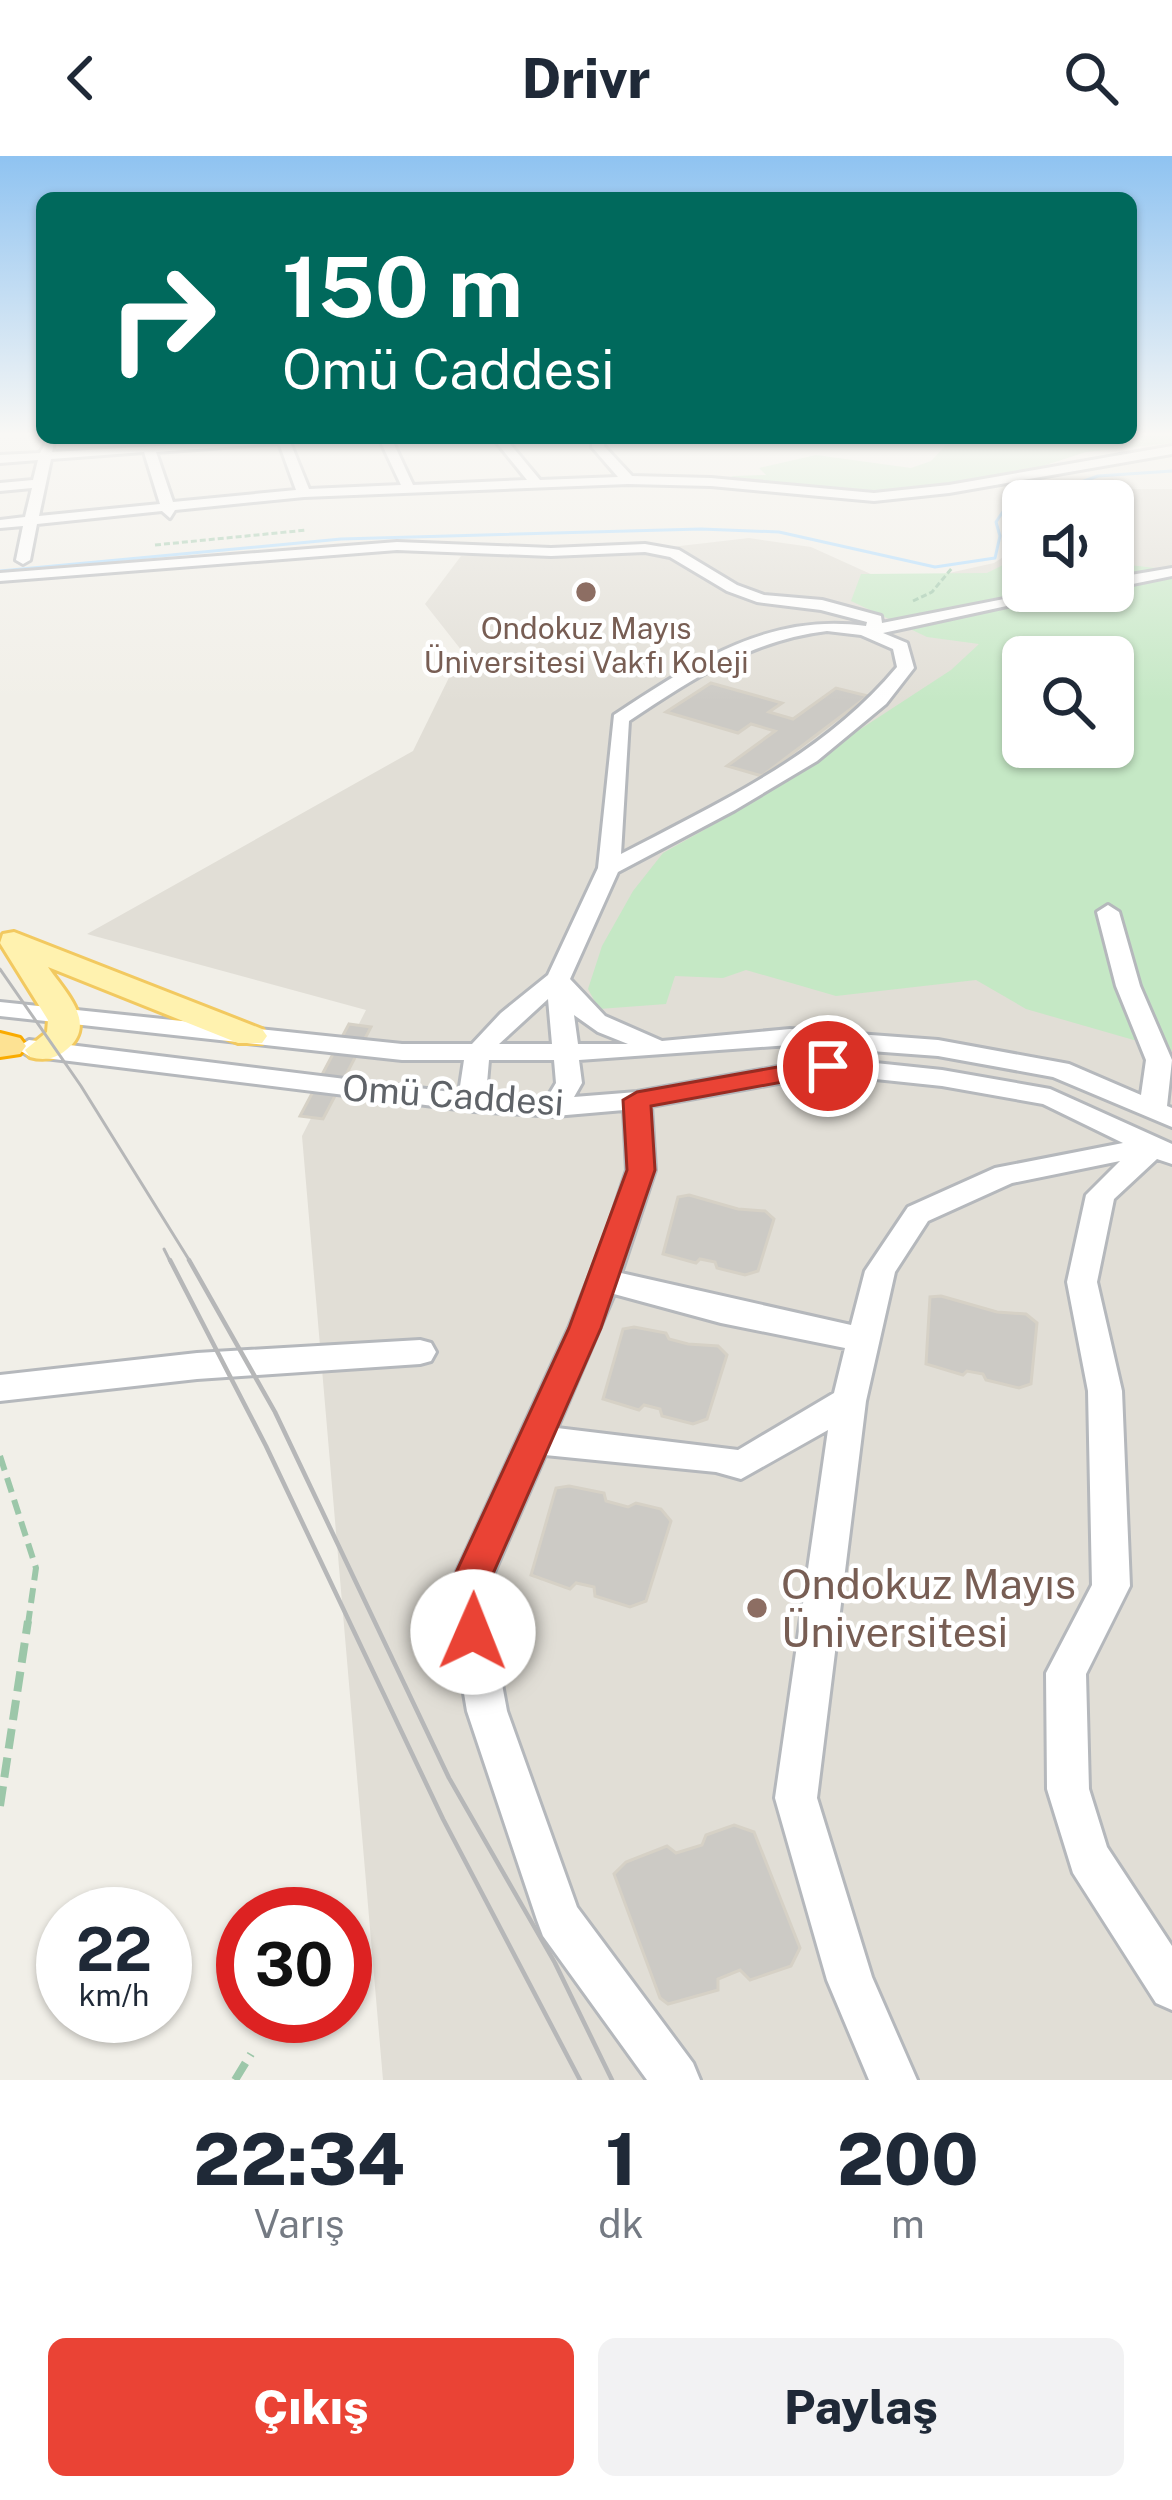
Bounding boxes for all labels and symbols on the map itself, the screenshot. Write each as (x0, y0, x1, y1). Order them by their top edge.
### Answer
marker: Ondokuz Mayıs Üniversitesi Vakfı Koleji (573, 579, 599, 605)
place label: Ondokuz Mayıs Üniversitesi Vakfı Koleji (423, 610, 749, 680)
pin (777, 1015, 879, 1117)
street label: Omü Caddesi (341, 1066, 565, 1124)
place label: Ondokuz Mayıs Üniversitesi (781, 1559, 1076, 1656)
position arrow (410, 1569, 536, 1695)
marker: Ondokuz Mayıs Üniversitesi (744, 1595, 770, 1621)
speed limit sign: 30 (216, 1887, 372, 2043)

